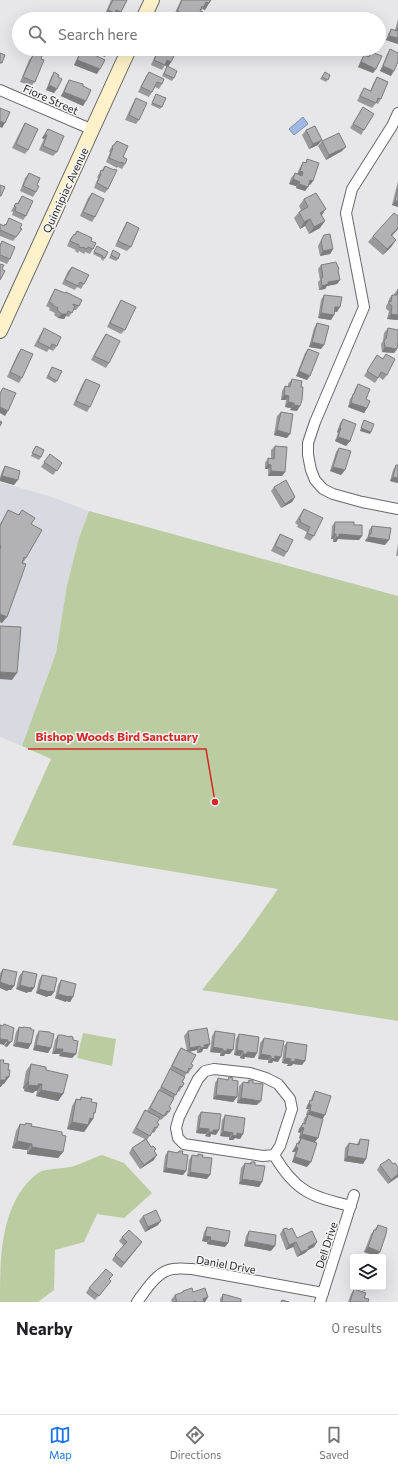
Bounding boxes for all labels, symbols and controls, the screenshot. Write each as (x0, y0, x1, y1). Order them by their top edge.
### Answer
search box (12, 12, 386, 56)
icon: search (26, 23, 48, 45)
text: Search here (58, 25, 137, 43)
street label: Fiore Street (21, 81, 81, 117)
street label: Quinnipiac Avenue (40, 145, 91, 235)
callout: Bishop Woods Bird Sanctuary (28, 725, 206, 749)
text: Bishop Woods Bird Sanctuary (36, 729, 199, 743)
street label: Dell Drive (312, 1220, 340, 1270)
street label: Daniel Drive (195, 1252, 257, 1276)
map controls (350, 1254, 386, 1290)
button: layers (350, 1254, 386, 1290)
text: Nearby (16, 1318, 73, 1339)
text: 0 results (331, 1320, 382, 1336)
tab: Map (49, 1424, 72, 1461)
tab: Directions (170, 1424, 221, 1461)
tab: Saved (319, 1424, 349, 1461)

